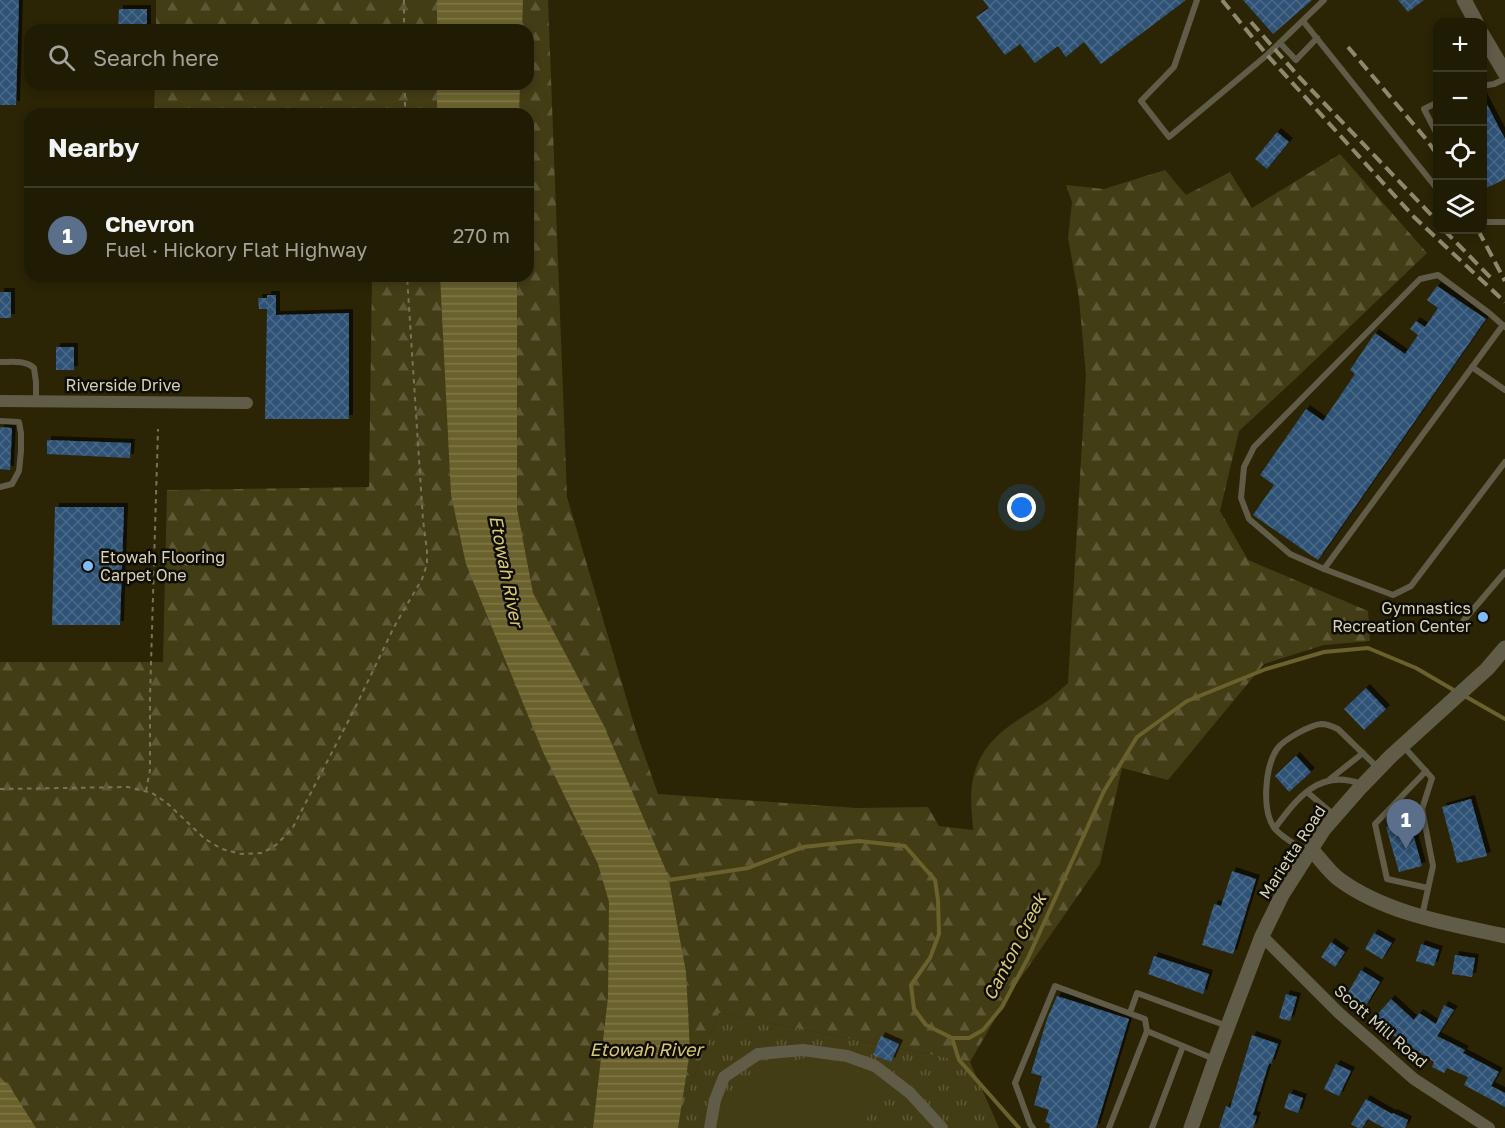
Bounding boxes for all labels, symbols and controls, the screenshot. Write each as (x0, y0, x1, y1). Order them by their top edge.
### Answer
map controls (1433, 18, 1487, 234)
button: + (1433, 18, 1487, 72)
search box (24, 24, 534, 90)
icon: search (45, 41, 78, 74)
text: Search here (93, 44, 219, 71)
button: − (1433, 72, 1487, 126)
button: locate (1433, 126, 1487, 180)
text: Nearby (48, 132, 139, 163)
button: layers (1433, 180, 1487, 234)
text: Chevron (105, 210, 194, 237)
text: 1 (62, 223, 73, 247)
text: 270 m (453, 223, 510, 247)
text: Fuel · Hickory Flat Highway (105, 237, 367, 261)
street label: Riverside Drive (66, 375, 180, 395)
your location (1007, 493, 1036, 522)
water label: Etowah River (485, 513, 529, 631)
place label: Etowah Flooring Carpet One (100, 547, 225, 585)
marker: Etowah Flooring Carpet One (81, 559, 95, 573)
place label: Gymnastics Recreation Center (1332, 598, 1471, 636)
marker: Gymnastics Recreation Center (1476, 610, 1490, 624)
pin: 1 (1386, 800, 1426, 849)
street label: Marietta Road (1254, 801, 1330, 903)
water label: Canton Creek (978, 888, 1051, 1004)
street label: Scott Mill Road (1330, 980, 1432, 1072)
water label: Etowah River (589, 1038, 705, 1060)

